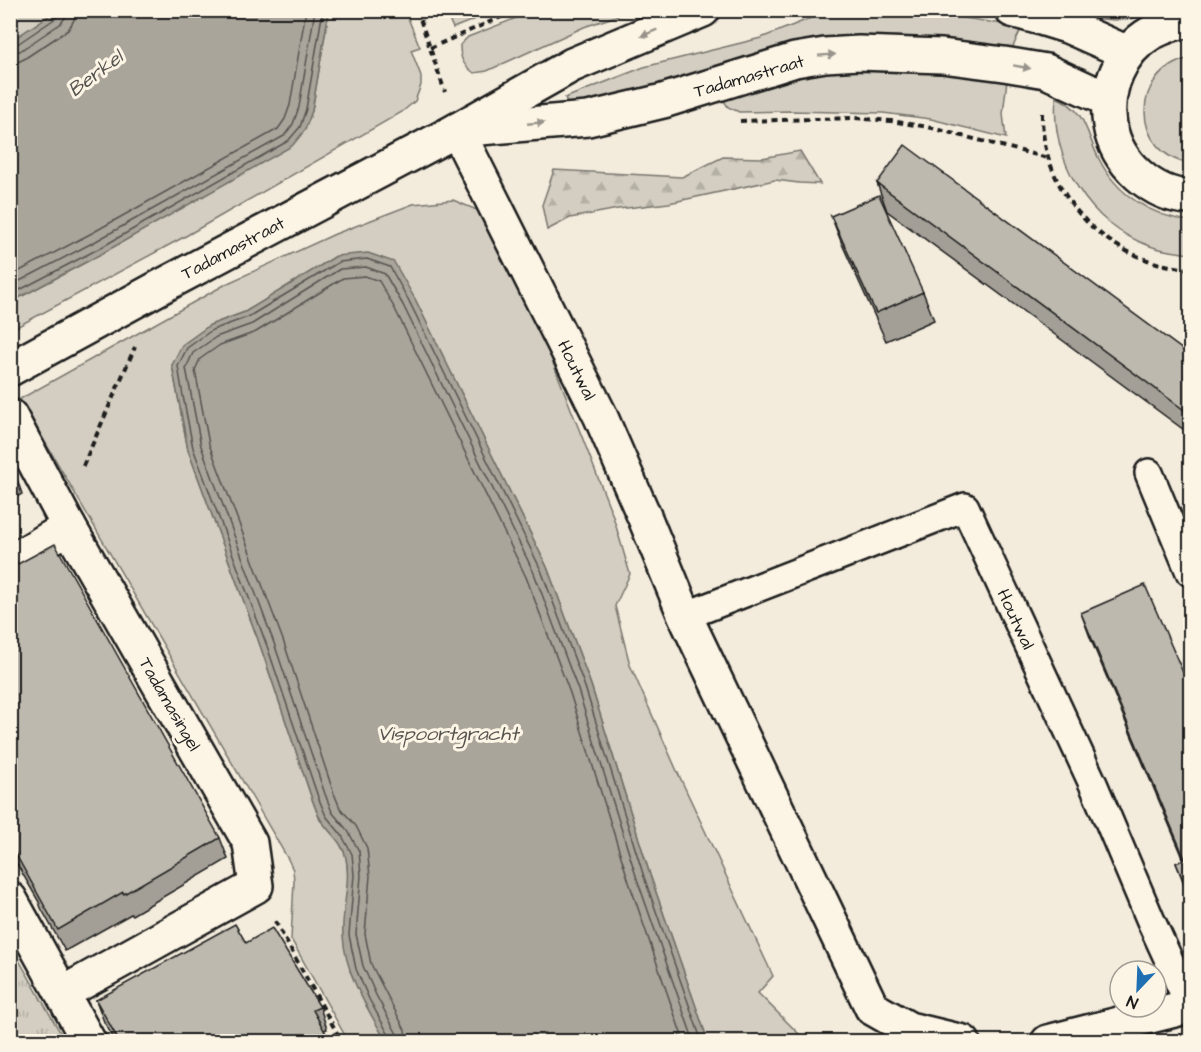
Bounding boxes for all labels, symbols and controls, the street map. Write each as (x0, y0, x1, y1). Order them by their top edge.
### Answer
one-way arrow (639, 28, 657, 38)
water label: Berkel (62, 42, 131, 104)
street label: Tadamastraat (691, 49, 808, 104)
one-way arrow (818, 51, 837, 60)
one-way arrow (1012, 63, 1031, 72)
one-way arrow (527, 118, 546, 128)
street label: Tadamastraat (177, 210, 290, 286)
street label: Houtwal (551, 336, 602, 405)
street label: Houtwal (991, 585, 1040, 654)
street label: Tadamasingel (132, 653, 207, 756)
water label: Vispoortgracht (378, 720, 520, 749)
north arrow (1108, 959, 1168, 1019)
text: N (1124, 990, 1141, 1014)

